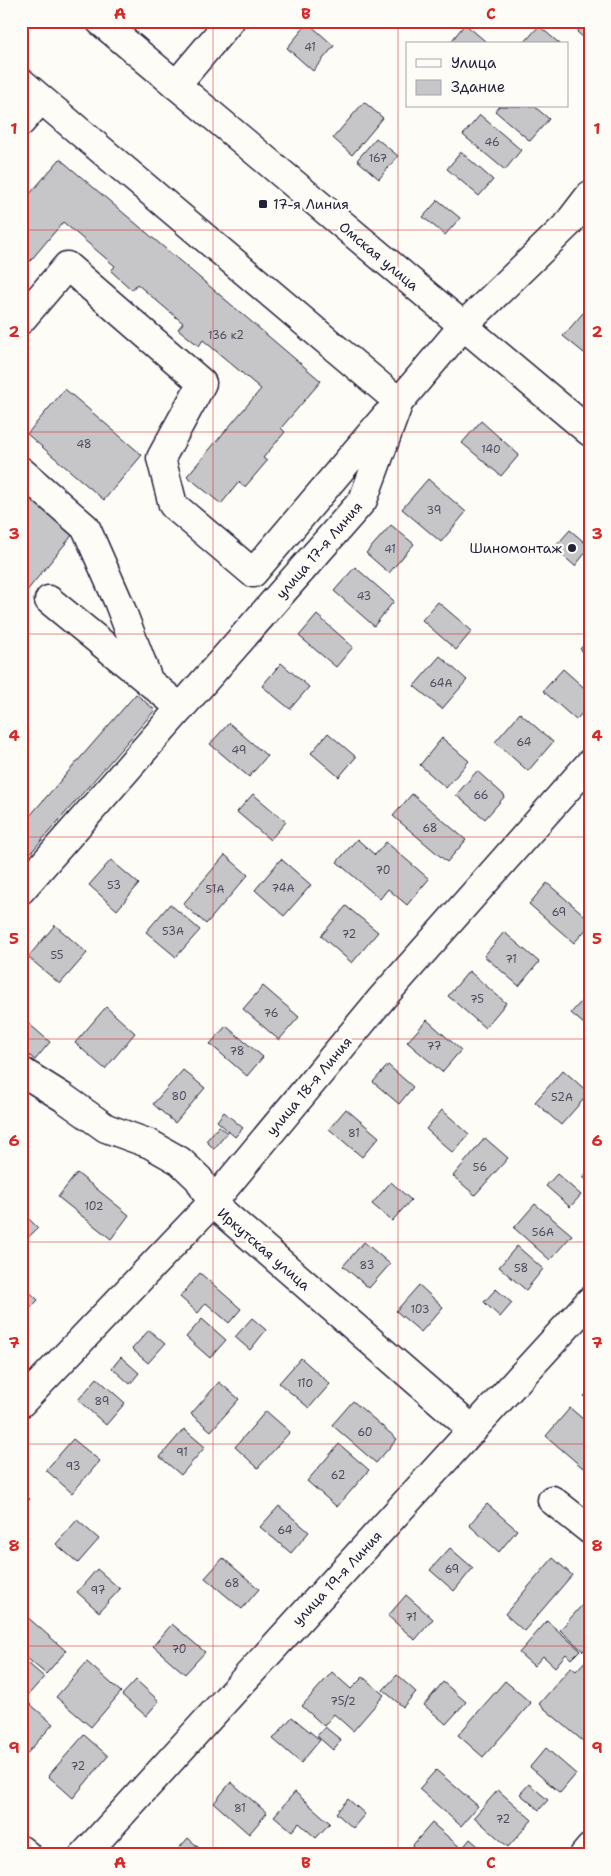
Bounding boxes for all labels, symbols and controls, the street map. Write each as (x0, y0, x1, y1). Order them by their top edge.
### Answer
text: A (114, 3, 126, 24)
text: B (301, 3, 311, 24)
text: C (486, 3, 496, 24)
house number: 41 (304, 40, 316, 55)
legend (406, 42, 568, 108)
text: Улица (451, 53, 497, 73)
text: Здание (451, 77, 505, 97)
text: 1 (10, 118, 18, 139)
text: 1 (593, 118, 601, 139)
house number: 46 (484, 135, 500, 150)
house number: 167 (369, 151, 387, 166)
place label: 17-я Линия (273, 195, 349, 213)
marker: 17-я Линия (257, 198, 269, 210)
street label: Омская улица (336, 217, 423, 295)
text: 2 (8, 321, 20, 342)
text: 2 (591, 321, 603, 342)
house number: 136 к2 (208, 328, 244, 343)
house number: 48 (76, 437, 92, 452)
house number: 140 (481, 442, 501, 457)
street label: улица 17-я Линия (272, 498, 366, 602)
house number: 39 (427, 503, 441, 518)
text: 3 (8, 523, 20, 544)
text: 3 (591, 523, 603, 544)
place label: Шиномонтаж (470, 539, 563, 557)
house number: 41 (384, 542, 396, 557)
marker: Шиномонтаж (566, 542, 578, 554)
house number: 43 (357, 589, 371, 604)
house number: 64А (430, 676, 453, 691)
text: 4 (8, 725, 20, 746)
text: 4 (591, 725, 603, 746)
house number: 64 (516, 735, 532, 750)
house number: 49 (232, 743, 246, 758)
house number: 66 (473, 788, 489, 803)
house number: 68 (423, 821, 437, 836)
house number: 70 (375, 863, 391, 878)
house number: 53 (107, 878, 121, 893)
house number: 74А (272, 881, 294, 896)
house number: 51А (206, 882, 224, 897)
house number: 69 (552, 905, 566, 920)
house number: 53А (162, 924, 184, 939)
house number: 72 (342, 927, 356, 942)
text: 5 (9, 928, 19, 949)
text: 5 (592, 928, 602, 949)
house number: 55 (50, 948, 64, 963)
house number: 71 (505, 952, 517, 967)
house number: 75 (470, 992, 484, 1007)
house number: 76 (264, 1006, 278, 1021)
street label: улица 18-я Линия (262, 1033, 356, 1139)
house number: 77 (427, 1039, 442, 1054)
house number: 78 (230, 1044, 244, 1059)
house number: 80 (171, 1089, 187, 1104)
house number: 52А (551, 1090, 573, 1105)
house number: 81 (348, 1126, 360, 1141)
text: 6 (8, 1130, 20, 1151)
text: 6 (591, 1130, 603, 1151)
house number: 56 (473, 1160, 487, 1175)
house number: 102 (84, 1199, 104, 1214)
street label: Иркутская улица (214, 1204, 314, 1294)
house number: 56А (532, 1225, 554, 1240)
house number: 83 (360, 1258, 374, 1273)
house number: 58 (514, 1261, 528, 1276)
house number: 103 (410, 1302, 430, 1317)
text: 7 (8, 1332, 20, 1353)
text: 7 (591, 1332, 603, 1353)
house number: 110 (297, 1376, 313, 1391)
house number: 89 (95, 1394, 109, 1409)
house number: 60 (357, 1425, 373, 1440)
house number: 91 (176, 1445, 188, 1460)
house number: 93 (66, 1459, 80, 1474)
house number: 62 (331, 1468, 345, 1483)
house number: 64 (277, 1523, 293, 1538)
street label: улица 19-я Линия (288, 1527, 386, 1629)
text: 8 (8, 1535, 20, 1556)
text: 8 (591, 1535, 603, 1556)
house number: 69 (445, 1562, 459, 1577)
house number: 68 (225, 1576, 239, 1591)
house number: 97 (91, 1583, 106, 1598)
house number: 71 (405, 1610, 417, 1625)
house number: 70 (171, 1642, 187, 1657)
house number: 75/2 (330, 1694, 356, 1709)
text: 9 (8, 1737, 20, 1758)
text: 9 (591, 1737, 603, 1758)
house number: 72 (71, 1759, 85, 1774)
house number: 81 (234, 1801, 246, 1816)
house number: 72 (496, 1812, 510, 1827)
text: A (114, 1852, 126, 1873)
text: B (301, 1852, 311, 1873)
text: C (486, 1852, 496, 1873)

